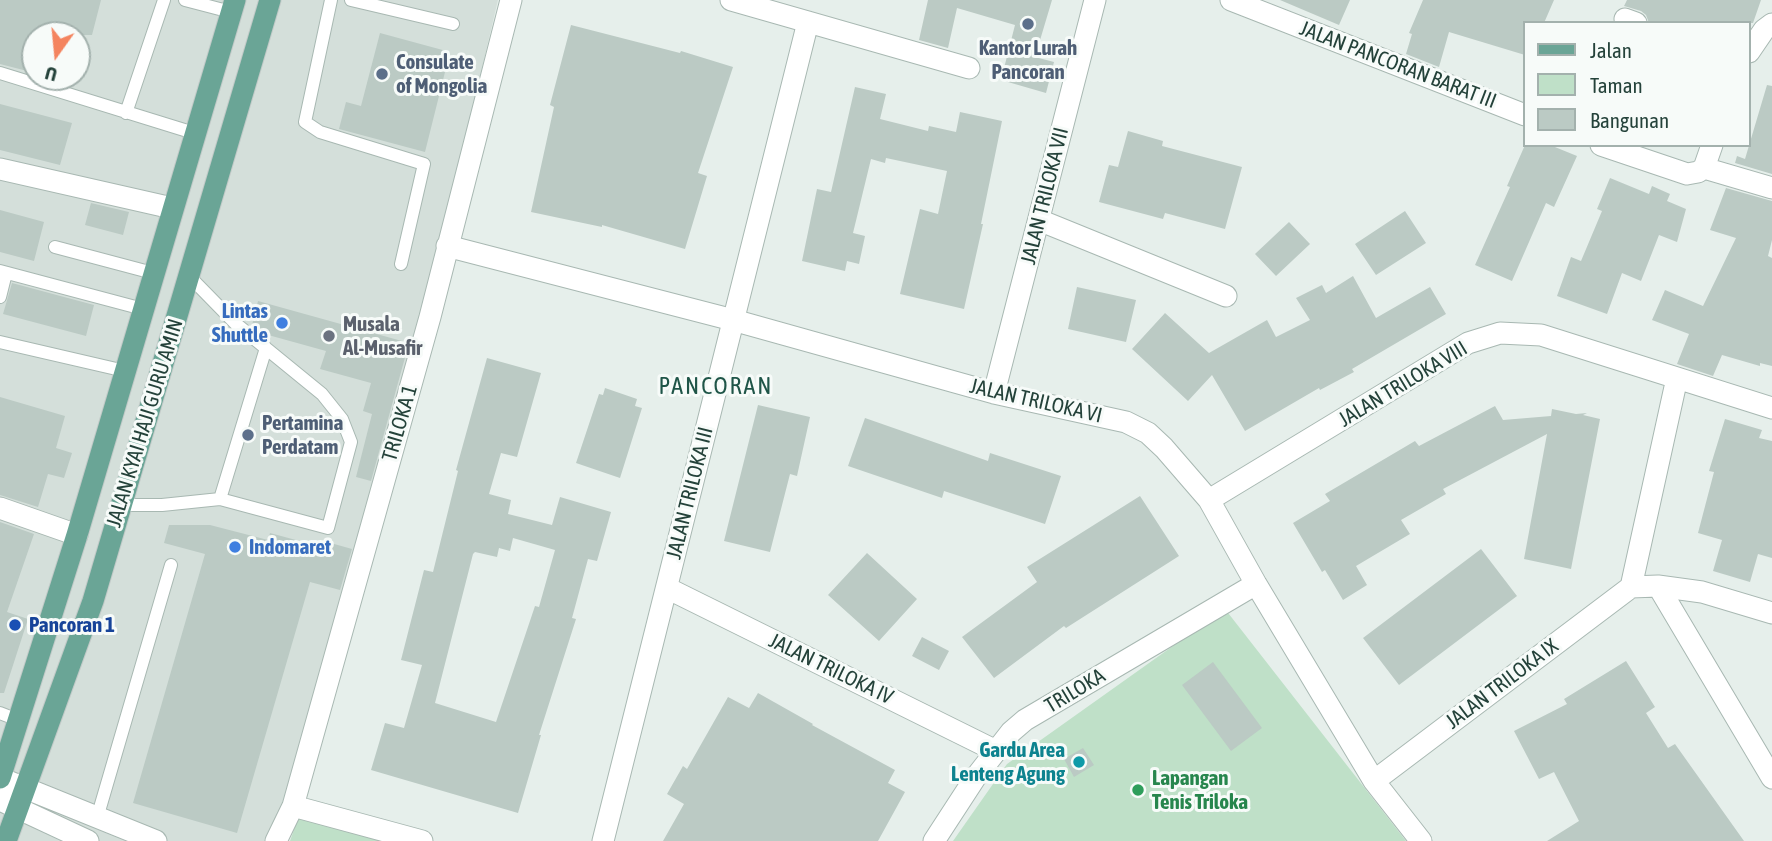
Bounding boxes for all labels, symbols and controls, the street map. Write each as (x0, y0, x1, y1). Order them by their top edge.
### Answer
marker: Kantor Lurah Pancoran (1020, 16, 1036, 32)
street label: JALAN PANCORAN BARAT III (1296, 16, 1500, 114)
north arrow (21, 21, 91, 91)
legend (1524, 21, 1751, 147)
place label: Kantor Lurah Pancoran (979, 35, 1077, 85)
text: Jalan (1590, 38, 1632, 62)
place label: Consulate of Mongolia (396, 49, 487, 99)
text: U (43, 62, 59, 86)
marker: Consulate of Mongolia (374, 66, 390, 82)
text: Taman (1590, 73, 1643, 97)
text: Bangunan (1590, 108, 1669, 132)
street label: JALAN TRILOKA VII (1016, 125, 1074, 267)
place label: Lintas Shuttle (212, 298, 268, 348)
place label: Musala Al-Musafir (343, 311, 422, 361)
marker: Lintas Shuttle (274, 315, 290, 331)
street label: JALAN KYAI HAJI GURU AMIN (101, 316, 189, 530)
marker: Musala Al-Musafir (321, 328, 337, 344)
street label: JALAN TRILOKA VIII (1334, 336, 1472, 432)
district label: PANCORAN (660, 372, 772, 400)
street label: JALAN TRILOKA VI (967, 374, 1105, 428)
street label: TRILOKA 1 (377, 382, 423, 464)
place label: Pertamina Perdatam (262, 410, 343, 460)
street label: JALAN TRILOKA III (661, 424, 719, 562)
marker: Pertamina Perdatam (240, 427, 256, 443)
place label: Indomaret (249, 534, 331, 560)
marker: Indomaret (227, 539, 243, 555)
place label: Pancoran 1 (29, 612, 115, 638)
marker: Pancoran 1 (7, 617, 23, 633)
street label: JALAN TRILOKA IV (765, 628, 897, 710)
street label: JALAN TRILOKA IX (1441, 634, 1563, 734)
street label: TRILOKA (1040, 663, 1110, 719)
place label: Gardu Area Lenteng Agung (951, 737, 1065, 787)
marker: Gardu Area Lenteng Agung (1071, 754, 1087, 770)
place label: Lapangan Tenis Triloka (1152, 765, 1248, 815)
marker: Lapangan Tenis Triloka (1130, 782, 1146, 798)

